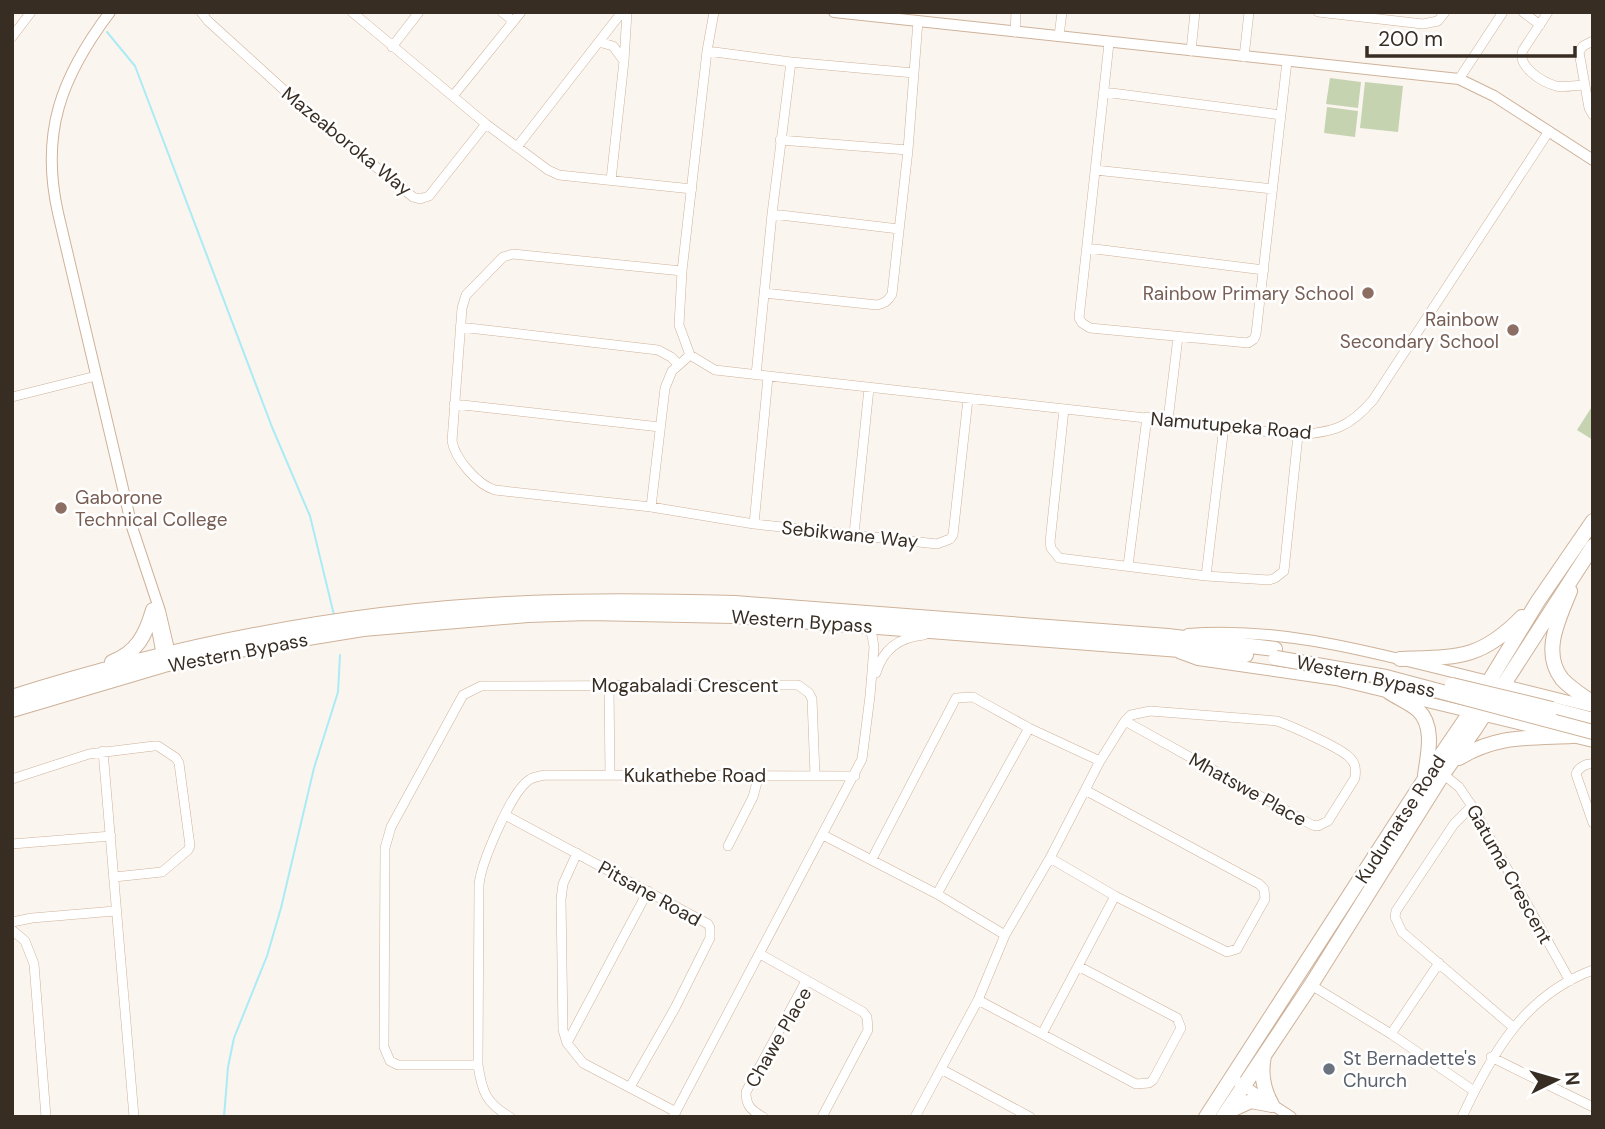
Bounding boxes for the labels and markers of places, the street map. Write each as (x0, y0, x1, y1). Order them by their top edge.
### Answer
place label: Rainbow Primary School (1143, 281, 1354, 306)
marker: Rainbow Primary School (1360, 285, 1376, 301)
place label: Rainbow Secondary School (1340, 307, 1499, 354)
marker: Rainbow Secondary School (1505, 322, 1521, 338)
place label: Gaborone Technical College (75, 485, 228, 532)
marker: Gaborone Technical College (53, 500, 69, 516)
place label: St Bernadette's Church (1343, 1046, 1477, 1093)
marker: St Bernadette's Church (1321, 1061, 1337, 1077)

